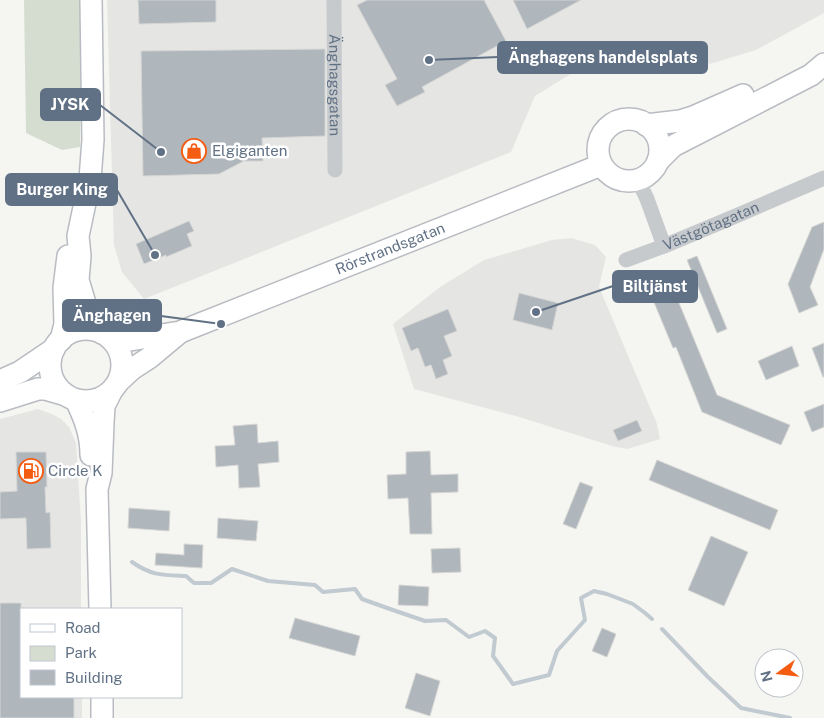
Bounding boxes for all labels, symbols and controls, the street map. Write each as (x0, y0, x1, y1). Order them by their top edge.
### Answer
street label: Änghagsgatan (326, 34, 344, 136)
callout: Änghagens handelsplats (498, 42, 707, 73)
text: Änghagens handelsplats (508, 47, 698, 67)
callout: JYSK (41, 89, 100, 120)
text: JYSK (51, 95, 90, 114)
shop icon: Elgiganten (181, 138, 207, 164)
place label: Elgiganten (212, 142, 287, 159)
callout: Burger King (6, 174, 117, 205)
text: Burger King (16, 180, 108, 199)
street label: Västgötagatan (660, 198, 761, 253)
street label: Rörstrandsgatan (333, 219, 447, 278)
callout: Biltjänst (613, 271, 697, 302)
text: Biltjänst (623, 277, 688, 296)
callout: Änghagen (63, 300, 161, 331)
text: Änghagen (73, 305, 151, 325)
fuel station icon: Circle K (18, 458, 44, 484)
place label: Circle K (48, 462, 102, 479)
legend (20, 608, 182, 698)
text: Road (65, 619, 101, 636)
text: Park (65, 644, 97, 661)
north arrow (754, 648, 804, 698)
text: Building (65, 669, 123, 686)
text: N (757, 669, 776, 684)

